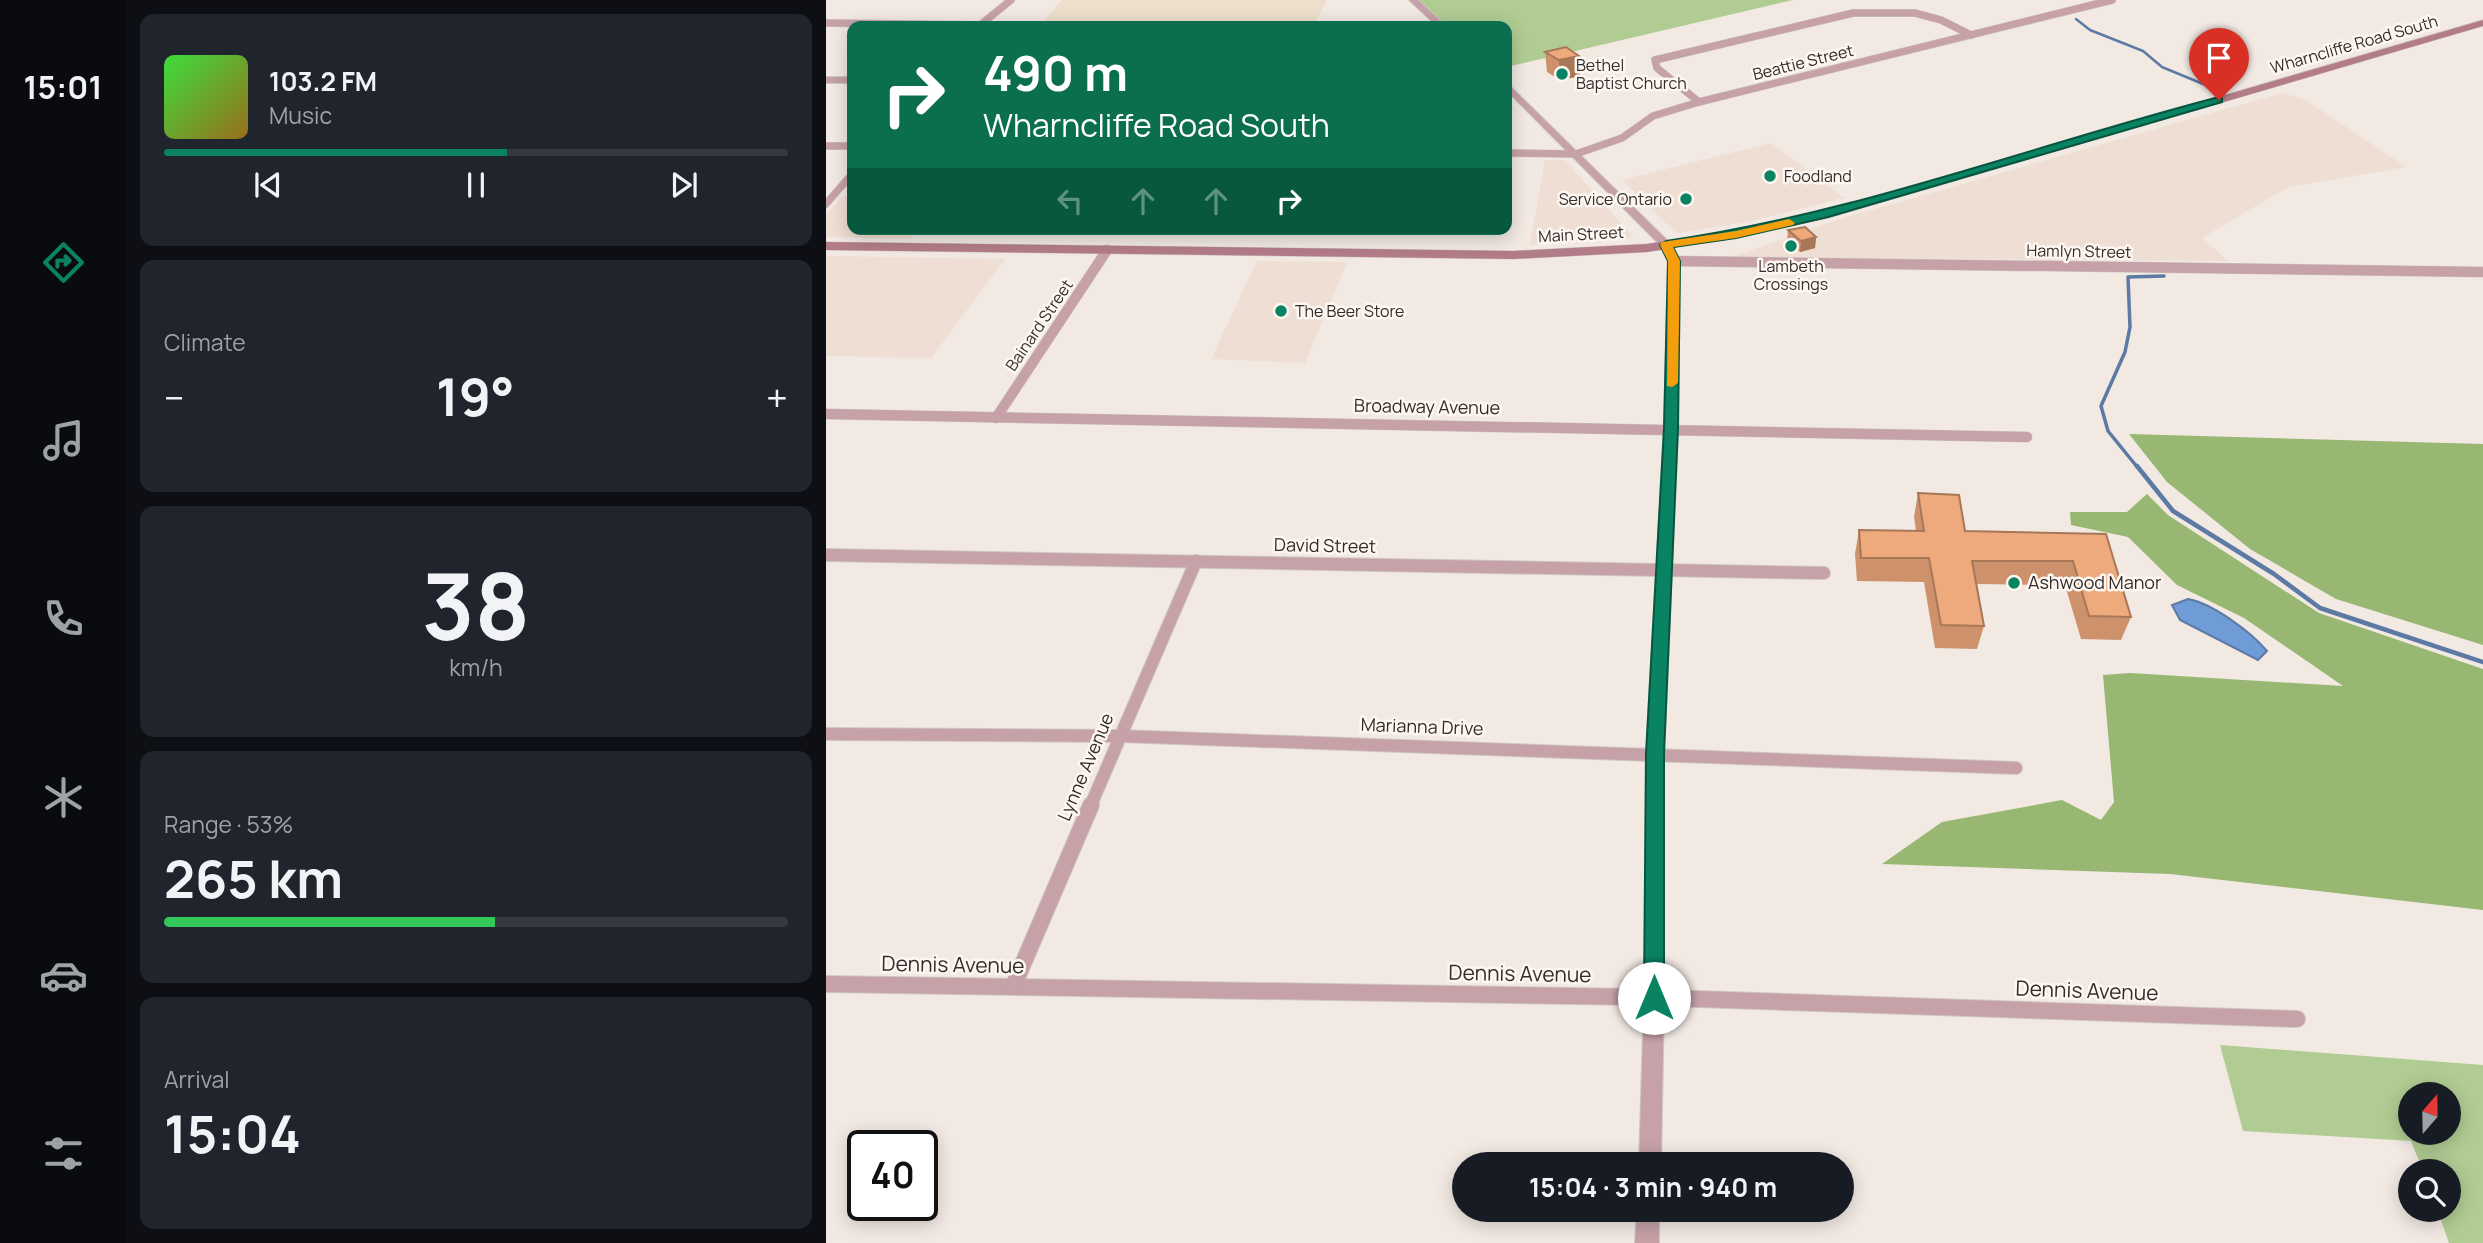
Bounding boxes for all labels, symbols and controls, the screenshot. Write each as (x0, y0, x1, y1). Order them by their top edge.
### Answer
street label: Wharncliffe Road South (2268, 10, 2440, 78)
pin (2189, 28, 2249, 100)
text: 490 m (983, 39, 1128, 106)
street label: Beattie Street (1750, 39, 1856, 85)
icon: arrive (2200, 39, 2238, 77)
icon: right (868, 49, 959, 140)
place label: Bethel Baptist Church (1576, 54, 1687, 94)
text: 103.2 FM (269, 63, 377, 99)
text: 15:01 (24, 65, 102, 109)
marker: Bethel Baptist Church (1554, 66, 1570, 82)
text: Music (269, 99, 332, 131)
text: Wharncliffe Road South (983, 103, 1330, 147)
place label: Foodland (1784, 165, 1852, 187)
icon: previous (249, 166, 287, 204)
icon: pause (457, 166, 495, 204)
icon: next (665, 166, 703, 204)
marker: Foodland (1762, 168, 1778, 184)
icon: left (1051, 182, 1089, 220)
icon: ahead (1124, 182, 1162, 220)
icon: ahead (1197, 182, 1235, 220)
icon: right (1270, 182, 1308, 220)
place label: Service Ontario (1559, 188, 1672, 210)
marker: Service Ontario (1678, 191, 1694, 207)
street label: Main Street (1538, 221, 1624, 247)
icon: directions (39, 238, 88, 287)
marker: Lambeth Crossings (1783, 238, 1799, 254)
street label: Hamlyn Street (2026, 239, 2132, 263)
place label: Lambeth Crossings (1754, 255, 1828, 295)
street label: Bainard Street (1000, 275, 1078, 375)
place label: The Beer Store (1295, 300, 1404, 322)
marker: The Beer Store (1273, 303, 1289, 319)
text: Climate (164, 326, 246, 358)
text: 19° (436, 361, 515, 432)
text: − (164, 371, 185, 423)
text: + (766, 371, 788, 423)
street label: Broadway Avenue (1354, 393, 1500, 419)
icon: music (39, 416, 88, 465)
street label: David Street (1274, 532, 1376, 558)
text: 38 (422, 543, 530, 667)
place label: Ashwood Manor (2028, 570, 2162, 594)
marker: Ashwood Manor (2006, 575, 2022, 591)
icon: phone (39, 594, 88, 643)
text: km/h (449, 651, 503, 683)
street label: Lynne Avenue (1052, 709, 1119, 824)
street label: Marianna Drive (1360, 712, 1484, 740)
icon: climate (39, 773, 88, 822)
text: Range · 53% (164, 808, 293, 840)
text: 265 km (164, 843, 343, 914)
street label: Dennis Avenue (881, 949, 1025, 979)
icon: car (39, 951, 88, 1000)
street label: Dennis Avenue (1448, 958, 1592, 988)
position arrow (1617, 961, 1691, 1035)
street label: Dennis Avenue (2015, 974, 2159, 1006)
text: Arrival (164, 1063, 230, 1095)
north arrow (2398, 1082, 2460, 1144)
map controls (2398, 1082, 2461, 1222)
text: 15:04 (164, 1098, 301, 1169)
icon: filters (39, 1129, 88, 1178)
speed limit sign: 40 (847, 1130, 938, 1221)
button: search (2398, 1159, 2461, 1222)
text: 15:04 · 3 min · 940 m (1529, 1169, 1777, 1205)

